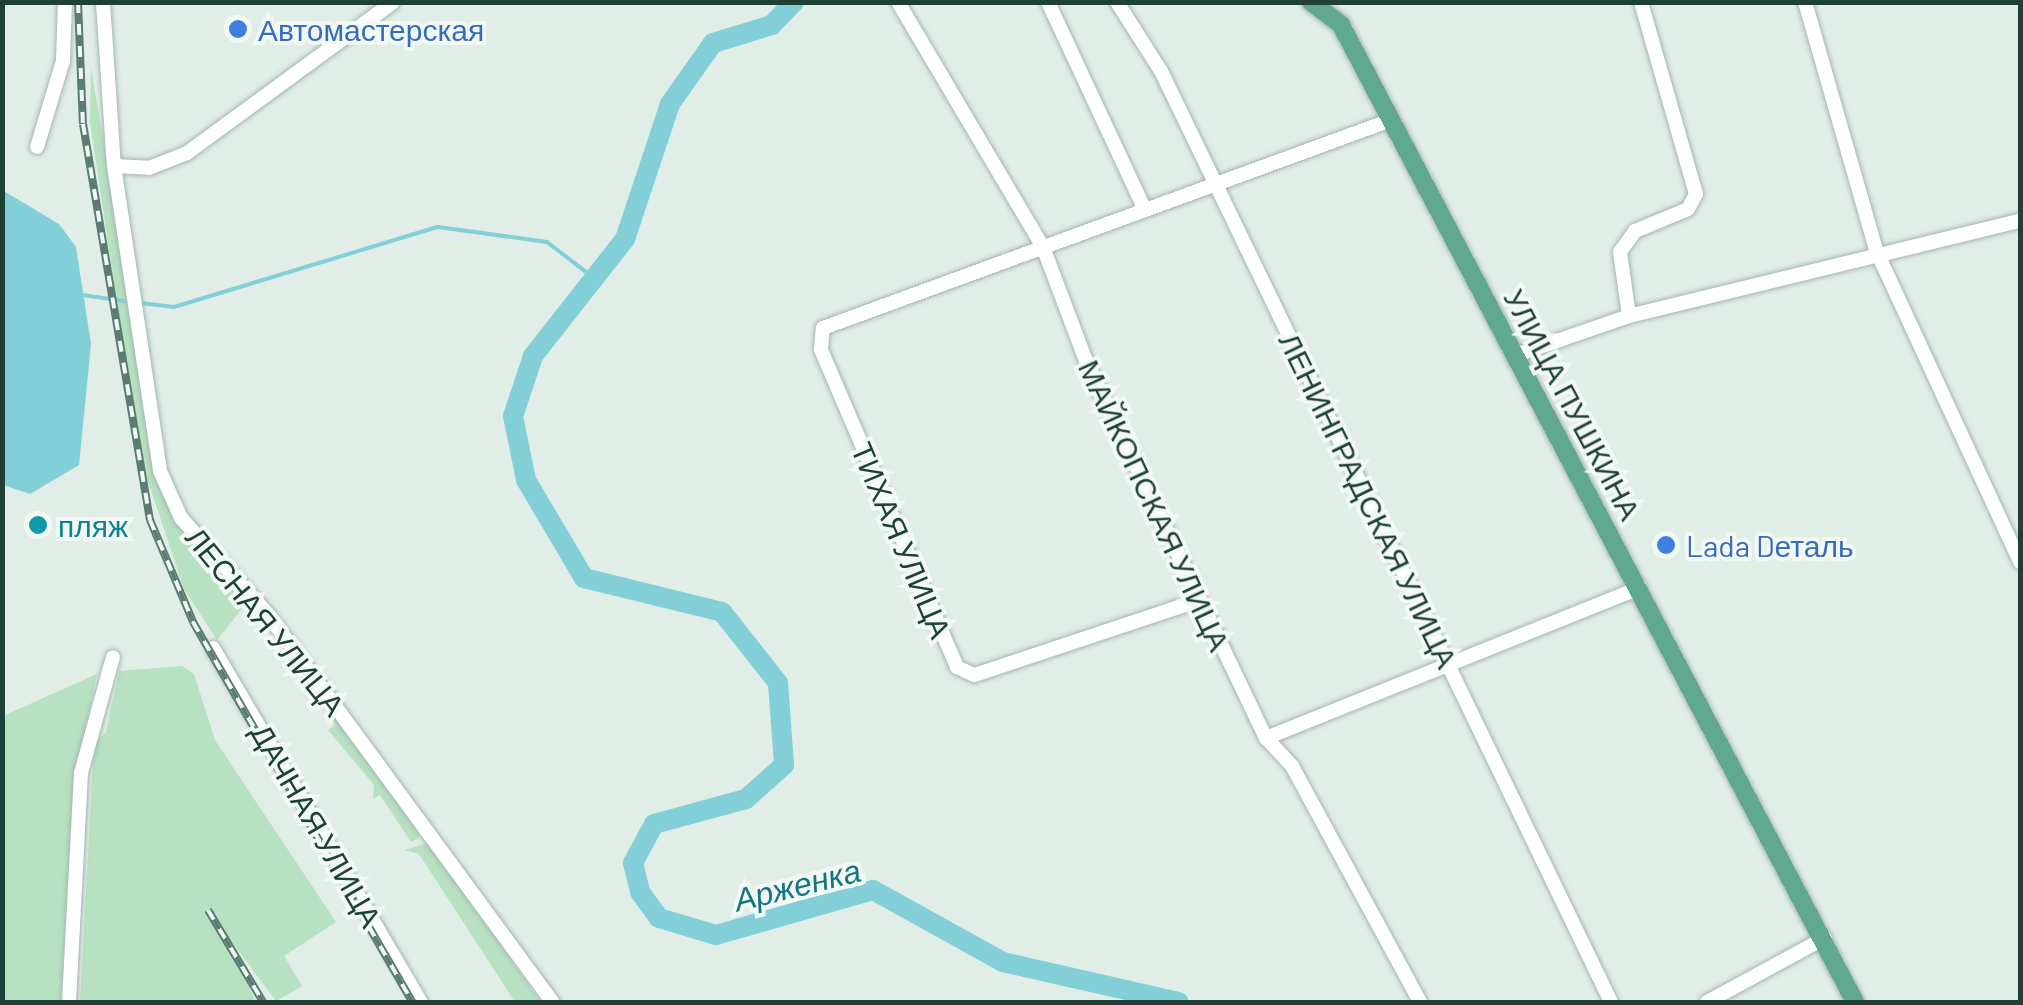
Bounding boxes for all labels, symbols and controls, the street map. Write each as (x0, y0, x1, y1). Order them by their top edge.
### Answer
place label: Автомастерская (258, 11, 484, 47)
marker: Автомастерская (227, 18, 249, 40)
street label: УЛИЦА ПУШКИНА (1497, 282, 1649, 526)
street label: ЛЕНИНГРАДСКАЯ УЛИЦА (1272, 327, 1466, 673)
street label: МАЙКОПСКАЯ УЛИЦА (1072, 354, 1238, 656)
street label: ТИХАЯ УЛИЦА (845, 437, 959, 643)
place label: пляж (58, 507, 128, 543)
marker: пляж (27, 514, 49, 536)
street label: ЛЕСНАЯ УЛИЦА (179, 519, 353, 723)
place label: Lada Dеталь (1686, 527, 1854, 563)
marker: Lada Dеталь (1655, 534, 1677, 556)
street label: ДАЧНАЯ УЛИЦА (244, 717, 390, 933)
water label: Арженка (730, 850, 864, 918)

